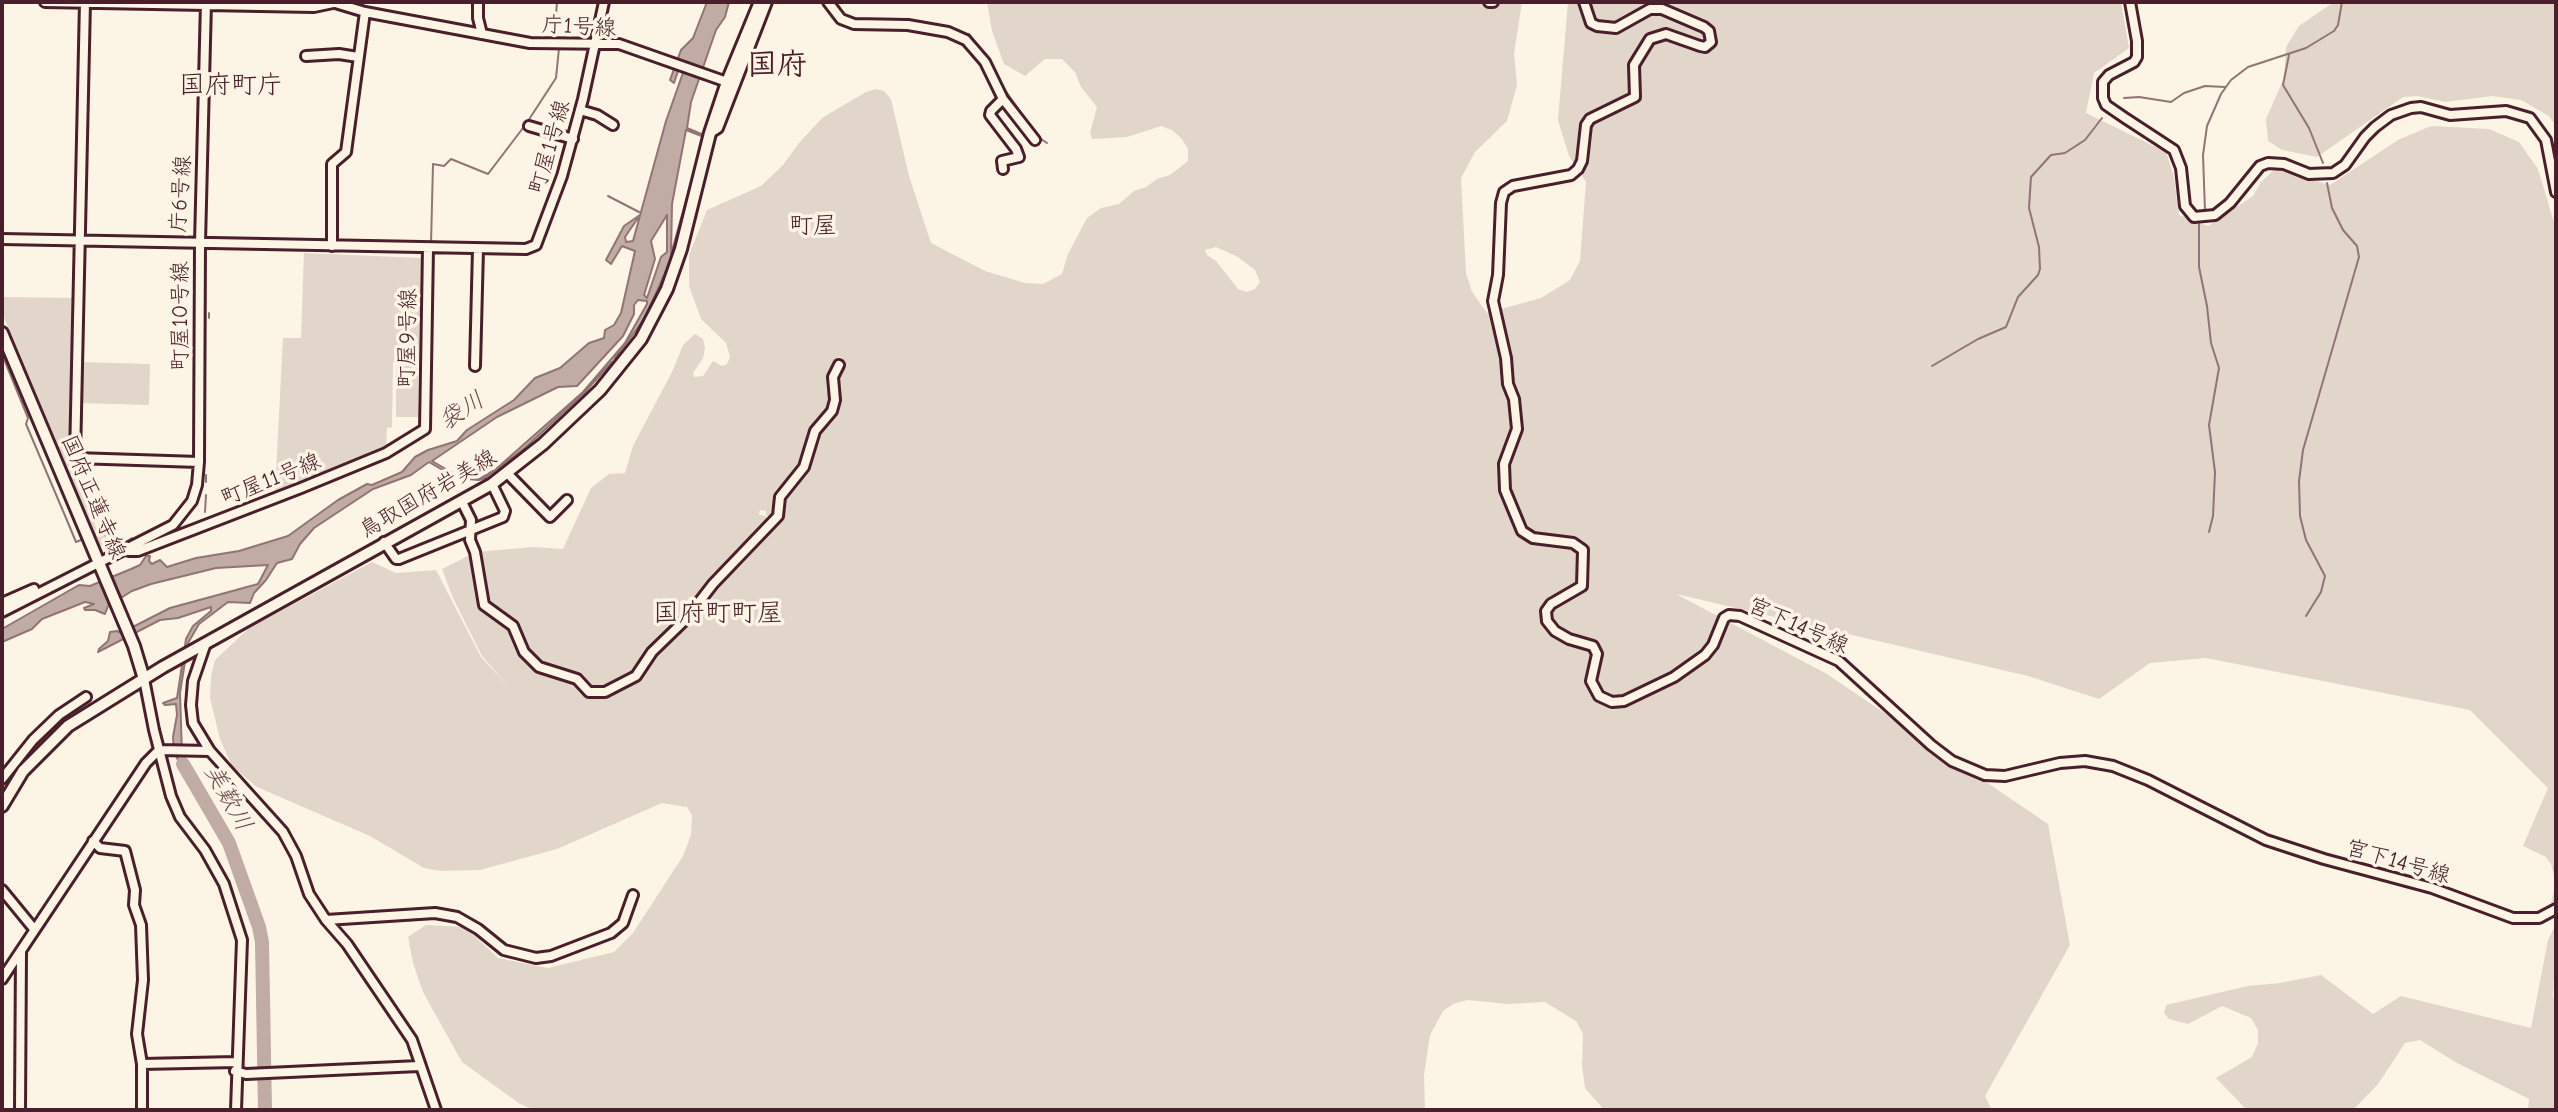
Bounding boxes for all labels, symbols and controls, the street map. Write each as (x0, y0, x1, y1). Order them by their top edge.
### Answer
street label: 庁1号線 (541, 12, 617, 42)
district label: 国府 (747, 48, 807, 84)
district label: 国府町庁 (179, 70, 283, 102)
street label: 町屋1号線 (524, 97, 576, 197)
street label: 庁6号線 (165, 154, 197, 234)
district label: 町屋 (789, 212, 837, 240)
street label: 町屋10号線 (168, 261, 194, 371)
street label: 町屋9号線 (394, 288, 422, 388)
water label: 袋川 (434, 386, 490, 436)
street label: 国府正蓮寺線 (55, 431, 131, 563)
street label: 鳥取国府岩美線 (355, 444, 501, 544)
street label: 町屋11号線 (217, 448, 325, 512)
street label: 宮下14号線 (1744, 592, 1852, 660)
district label: 国府町町屋 (653, 598, 783, 630)
water label: 美歎川 (198, 760, 258, 836)
street label: 宮下14号線 (2343, 835, 2453, 889)

